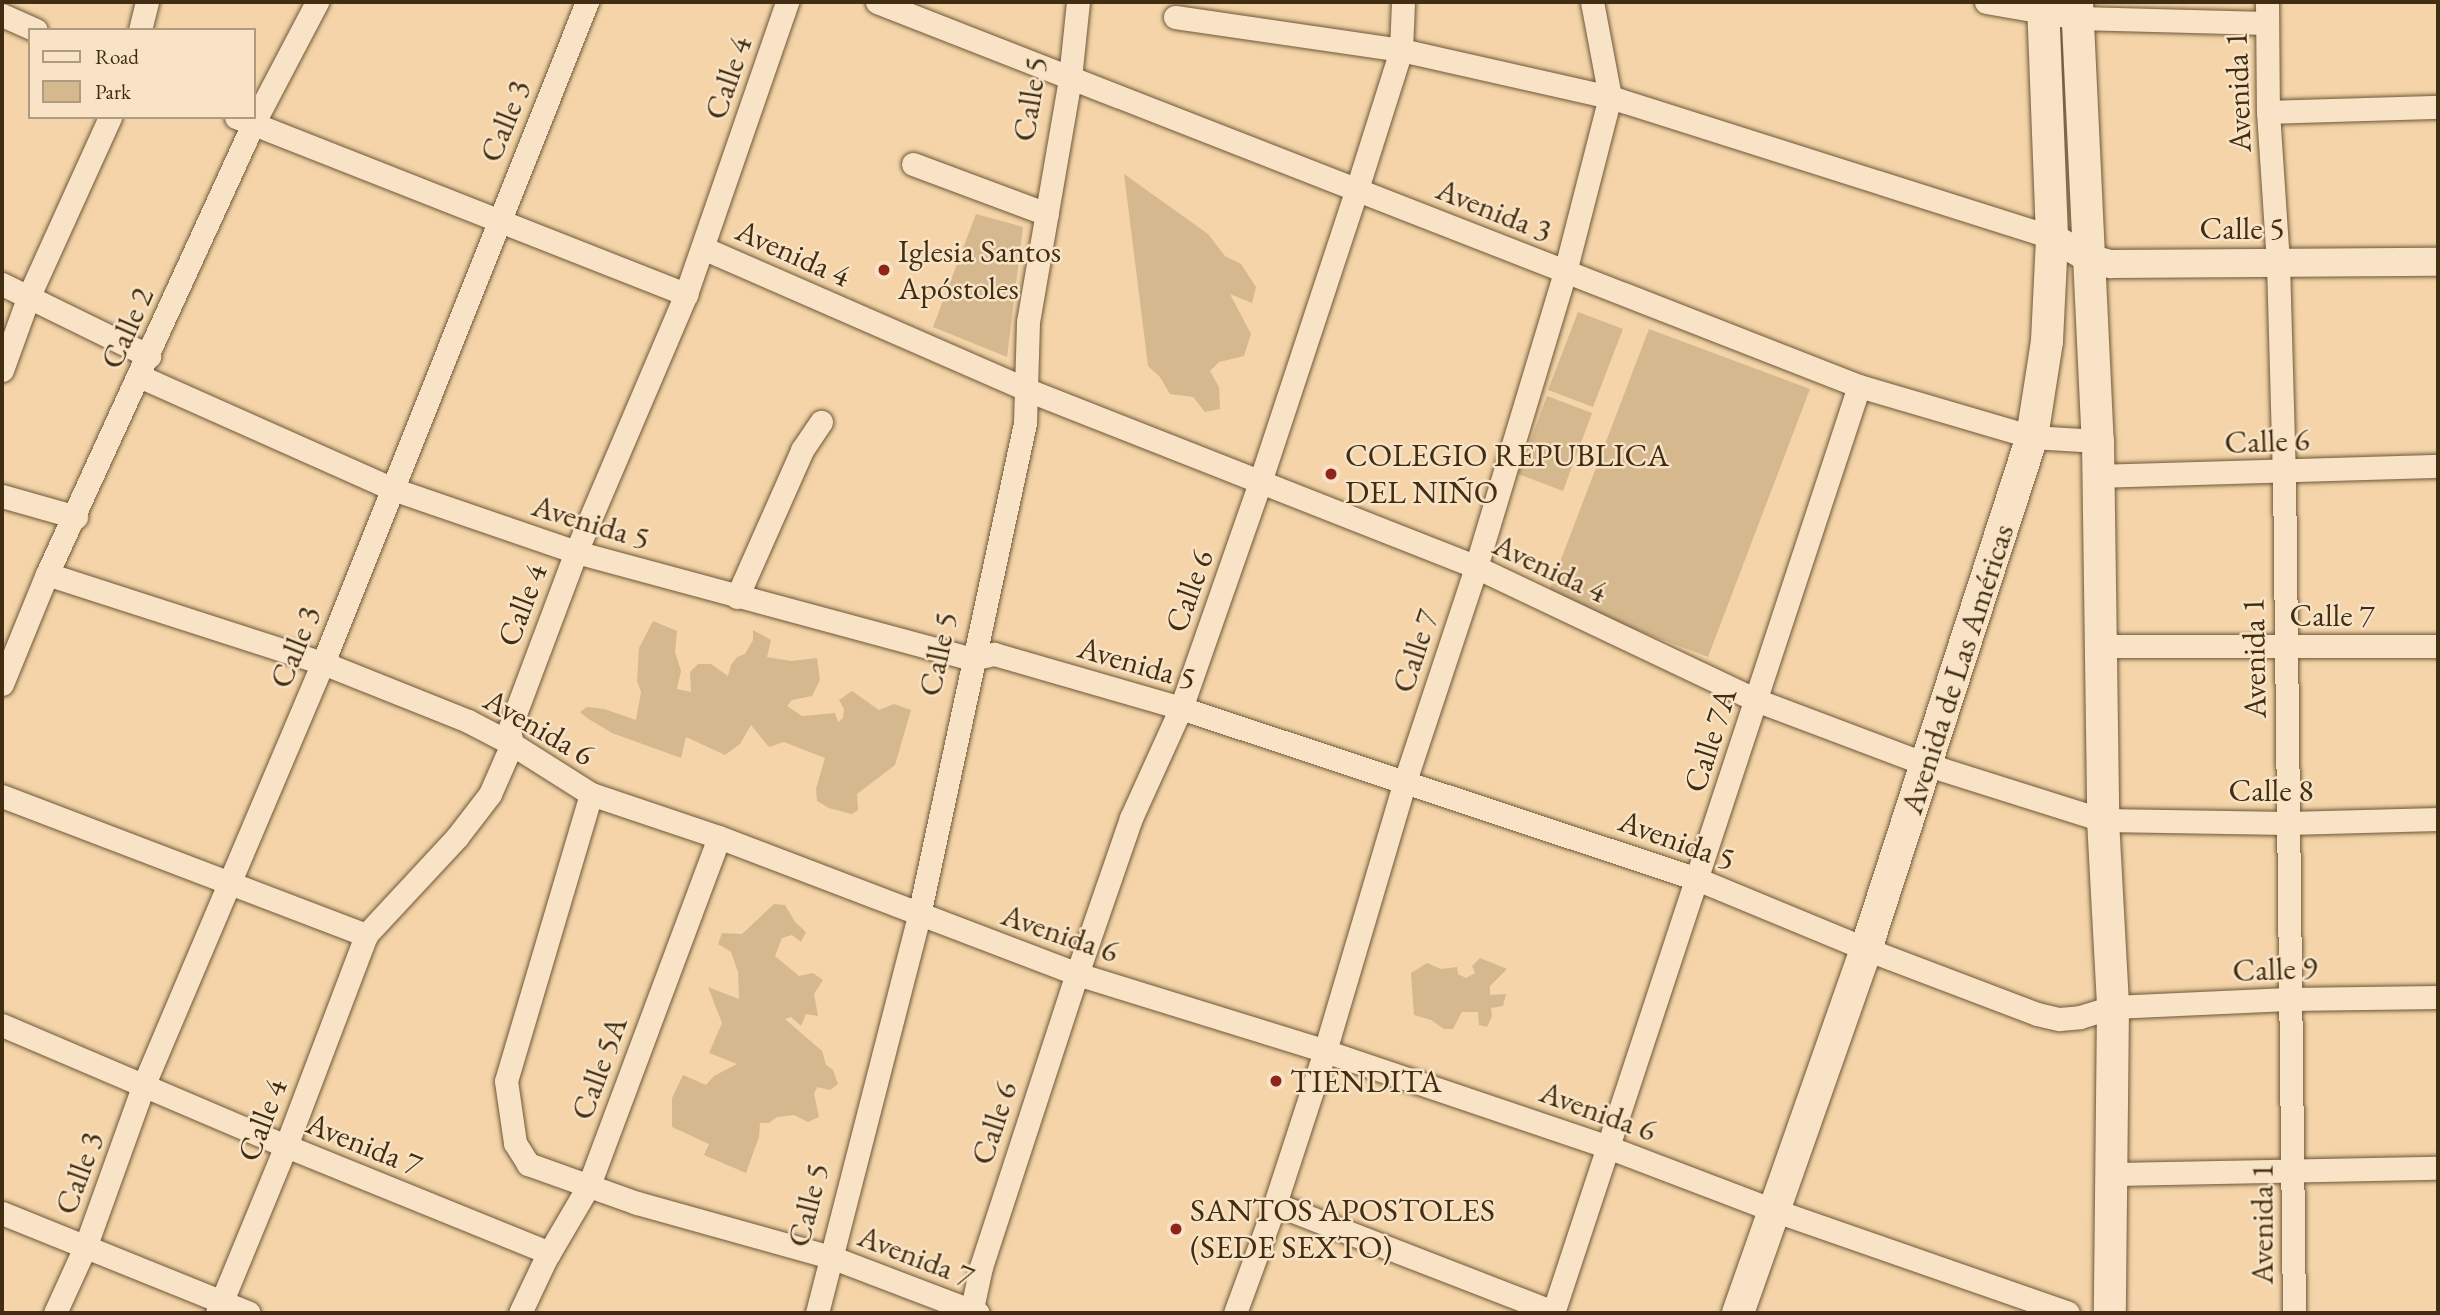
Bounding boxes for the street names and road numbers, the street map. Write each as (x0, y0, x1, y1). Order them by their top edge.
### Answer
street label: Avenida 1 (2217, 31, 2259, 153)
street label: Calle 4 (696, 32, 760, 124)
street label: Calle 5 (1004, 54, 1056, 144)
street label: Calle 3 (471, 74, 539, 168)
street label: Avenida 3 (1431, 170, 1557, 250)
street label: Calle 5 (2199, 209, 2285, 247)
street label: Avenida 4 (730, 211, 856, 295)
street label: Calle 2 (92, 281, 162, 375)
street label: Calle 6 (2224, 420, 2310, 462)
street label: Avenida 5 (528, 486, 654, 558)
street label: Avenida de Las Américas (1892, 519, 2022, 819)
street label: Avenida 4 (1487, 525, 1613, 611)
street label: Calle 6 (1156, 544, 1222, 638)
street label: Calle 4 (489, 558, 555, 652)
street label: Calle 7 (2289, 596, 2375, 634)
street label: Avenida 1 (2234, 597, 2274, 719)
street label: Calle 3 (261, 600, 329, 694)
street label: Calle 7 (1384, 605, 1446, 697)
street label: Calle 5 (910, 608, 966, 700)
street label: Avenida 5 (1074, 628, 1200, 698)
street label: Avenida 6 (477, 680, 601, 774)
street label: Calle 7A (1675, 683, 1745, 797)
street label: Calle 8 (2228, 771, 2314, 809)
street label: Avenida 5 (1614, 801, 1740, 879)
street label: Avenida 6 (997, 895, 1123, 971)
street label: Calle 9 (2232, 948, 2318, 990)
street label: Calle 5A (563, 1011, 635, 1125)
street label: Avenida 6 (1535, 1072, 1661, 1150)
street label: Calle 4 (229, 1073, 295, 1167)
street label: Calle 6 (963, 1077, 1025, 1169)
street label: Avenida 7 (301, 1104, 427, 1184)
street label: Calle 3 (46, 1126, 112, 1220)
street label: Calle 5 (779, 1159, 837, 1251)
street label: Avenida 1 (2243, 1163, 2281, 1285)
street label: Avenida 7 (853, 1216, 979, 1296)

